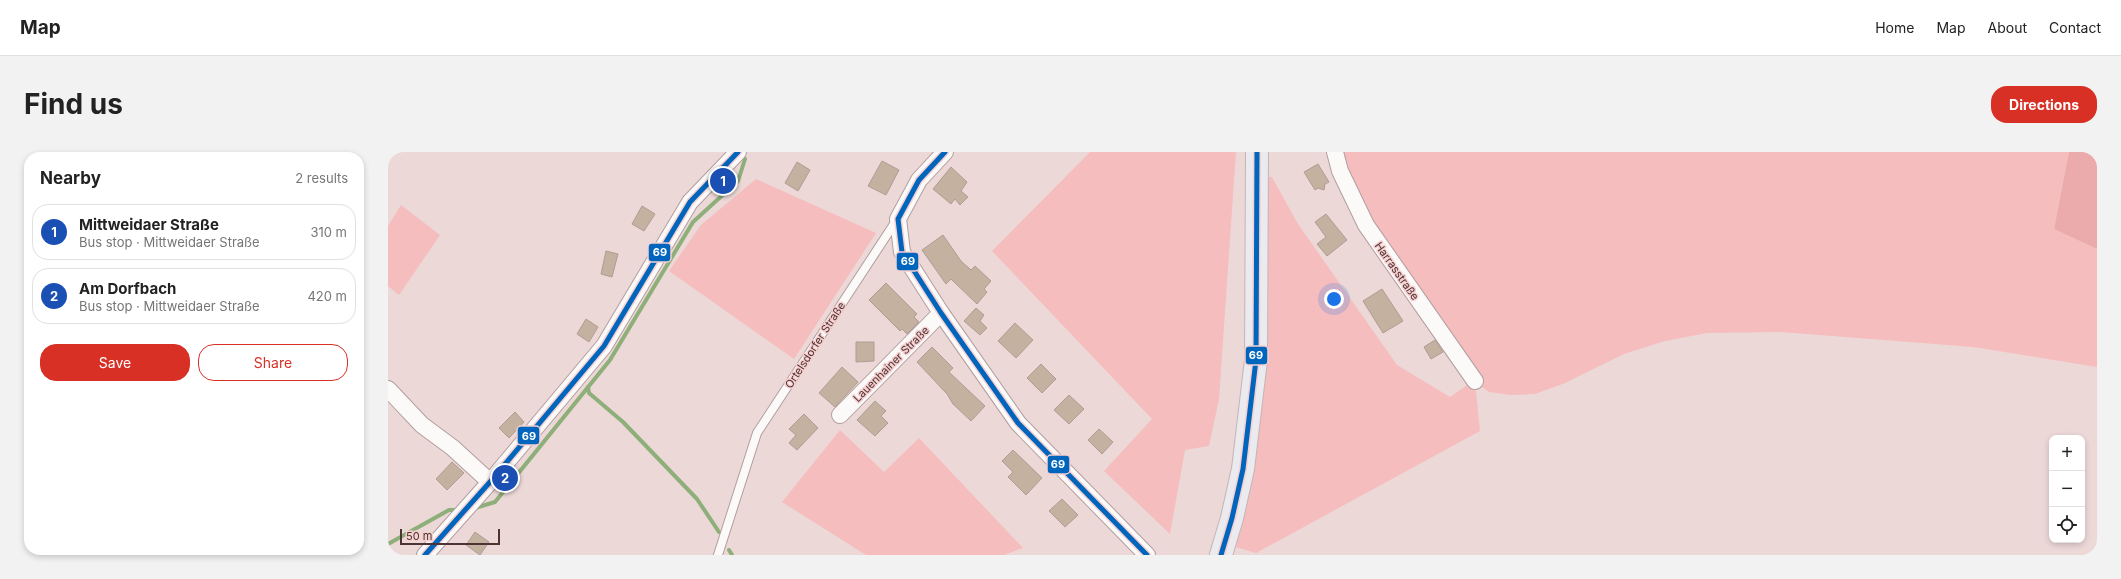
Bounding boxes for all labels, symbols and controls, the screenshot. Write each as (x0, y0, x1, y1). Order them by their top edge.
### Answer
text: Map (20, 16, 61, 39)
text: Home (1875, 19, 1914, 36)
text: Map (1936, 19, 1966, 36)
text: About (1988, 19, 2027, 36)
text: Contact (2049, 19, 2101, 36)
button: Directions (1991, 86, 2097, 123)
text: Find us (24, 87, 123, 121)
pin: 1 (710, 166, 736, 196)
text: Nearby (40, 168, 101, 188)
text: 2 results (295, 170, 348, 186)
text: Mittweidaer Straße (79, 215, 219, 234)
text: 1 (51, 224, 57, 240)
text: 310 m (310, 224, 347, 240)
text: Bus stop · Mittweidaer Straße (79, 234, 260, 250)
street label: Harrasstraße (1372, 239, 1422, 303)
line badge: 69 (648, 243, 671, 262)
text: 69 (653, 245, 667, 259)
line badge: 69 (896, 252, 919, 271)
text: 69 (901, 254, 915, 268)
text: Am Dorfbach (79, 279, 176, 298)
text: 2 (50, 288, 58, 304)
text: 420 m (307, 288, 347, 304)
your location (1324, 289, 1344, 309)
text: Bus stop · Mittweidaer Straße (79, 298, 260, 314)
street label: Ortelsdorfer Straße (782, 299, 848, 391)
street label: Lauenhainer Straße (850, 323, 932, 405)
button: Save (40, 344, 190, 381)
button: Share (198, 344, 348, 381)
line badge: 69 (1245, 346, 1268, 365)
text: 69 (1249, 348, 1263, 362)
line badge: 69 (517, 426, 540, 445)
text: 69 (522, 429, 536, 443)
map controls (2049, 435, 2085, 543)
button: + (2049, 435, 2085, 471)
line badge: 69 (1047, 455, 1070, 474)
text: 69 (1051, 457, 1065, 471)
pin: 2 (492, 463, 518, 493)
button: − (2049, 471, 2085, 507)
button: locate (2049, 507, 2085, 543)
scale bar (400, 527, 500, 546)
text: 50 m (406, 529, 432, 543)

